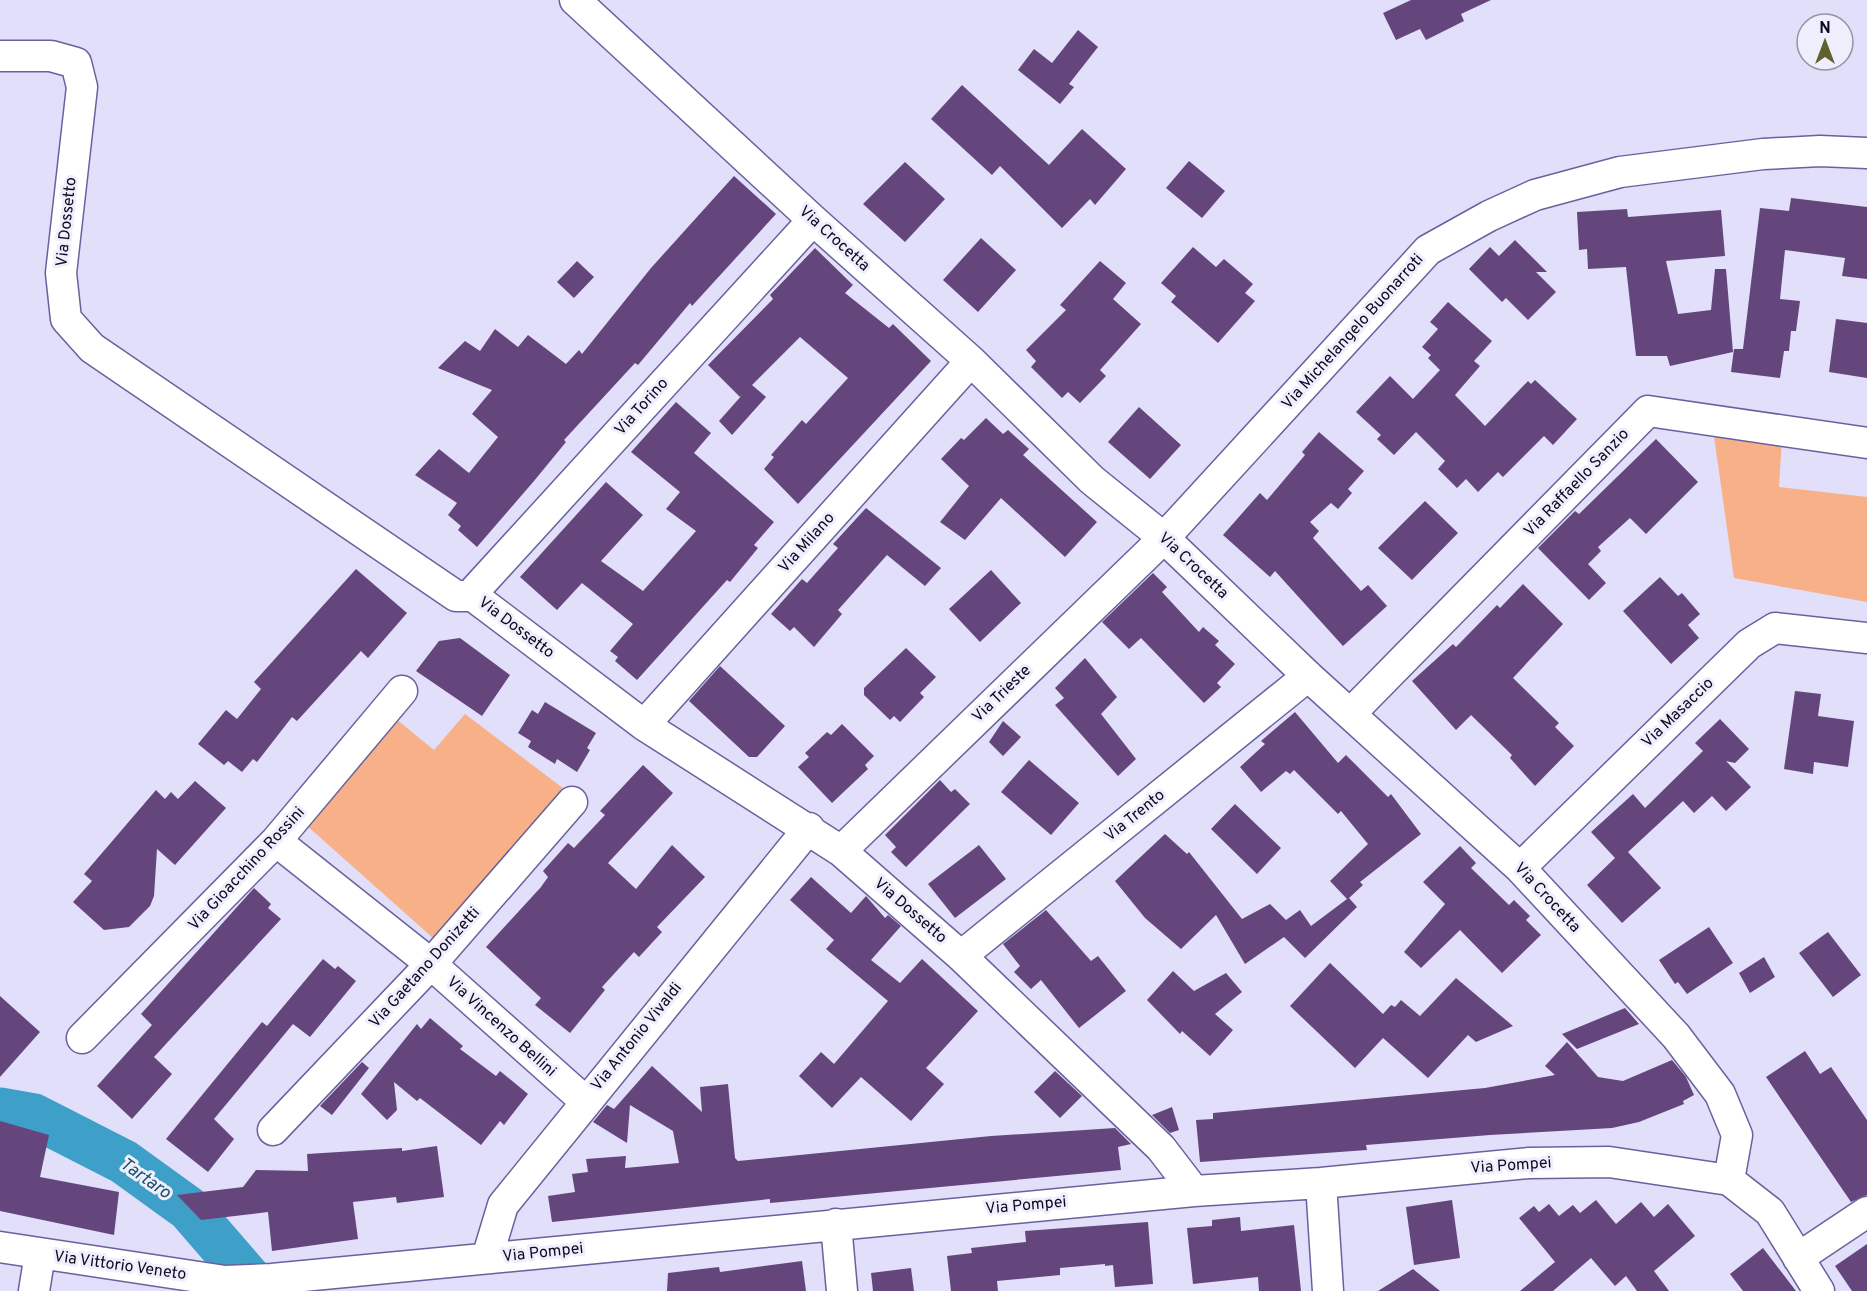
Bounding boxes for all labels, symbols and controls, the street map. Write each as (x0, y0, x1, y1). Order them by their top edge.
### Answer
north arrow (1795, 12, 1855, 72)
text: N (1819, 19, 1831, 39)
street label: Via Dossetto (52, 176, 82, 268)
street label: Via Crocetta (794, 202, 874, 276)
street label: Via Michelangelo Buonarroti (1278, 250, 1428, 414)
street label: Via Torino (611, 374, 673, 440)
street label: Via Raffaello Sanzio (1520, 425, 1634, 541)
street label: Via Milano (775, 509, 839, 577)
street label: Via Crocetta (1154, 528, 1232, 604)
street label: Via Dossetto (474, 593, 558, 663)
street label: Via Trieste (968, 661, 1036, 727)
street label: Via Masaccio (1638, 674, 1718, 752)
street label: Via Trento (1101, 785, 1169, 846)
street label: Via Gioacchino Rossini (184, 803, 310, 935)
street label: Via Crocetta (1509, 859, 1585, 937)
street label: Via Dossetto (869, 874, 951, 948)
street label: Via Gaetano Donizetti (365, 903, 485, 1033)
street label: Via Vincenzo Bellini (442, 972, 560, 1082)
street label: Via Antonio Vivaldi (587, 979, 687, 1095)
water label: Tartaro (115, 1153, 175, 1205)
street label: Via Pompei (1470, 1153, 1552, 1179)
street label: Via Pompei (985, 1192, 1067, 1220)
street label: Via Pompei (501, 1239, 585, 1267)
street label: Via Vittorio Veneto (52, 1247, 188, 1285)

